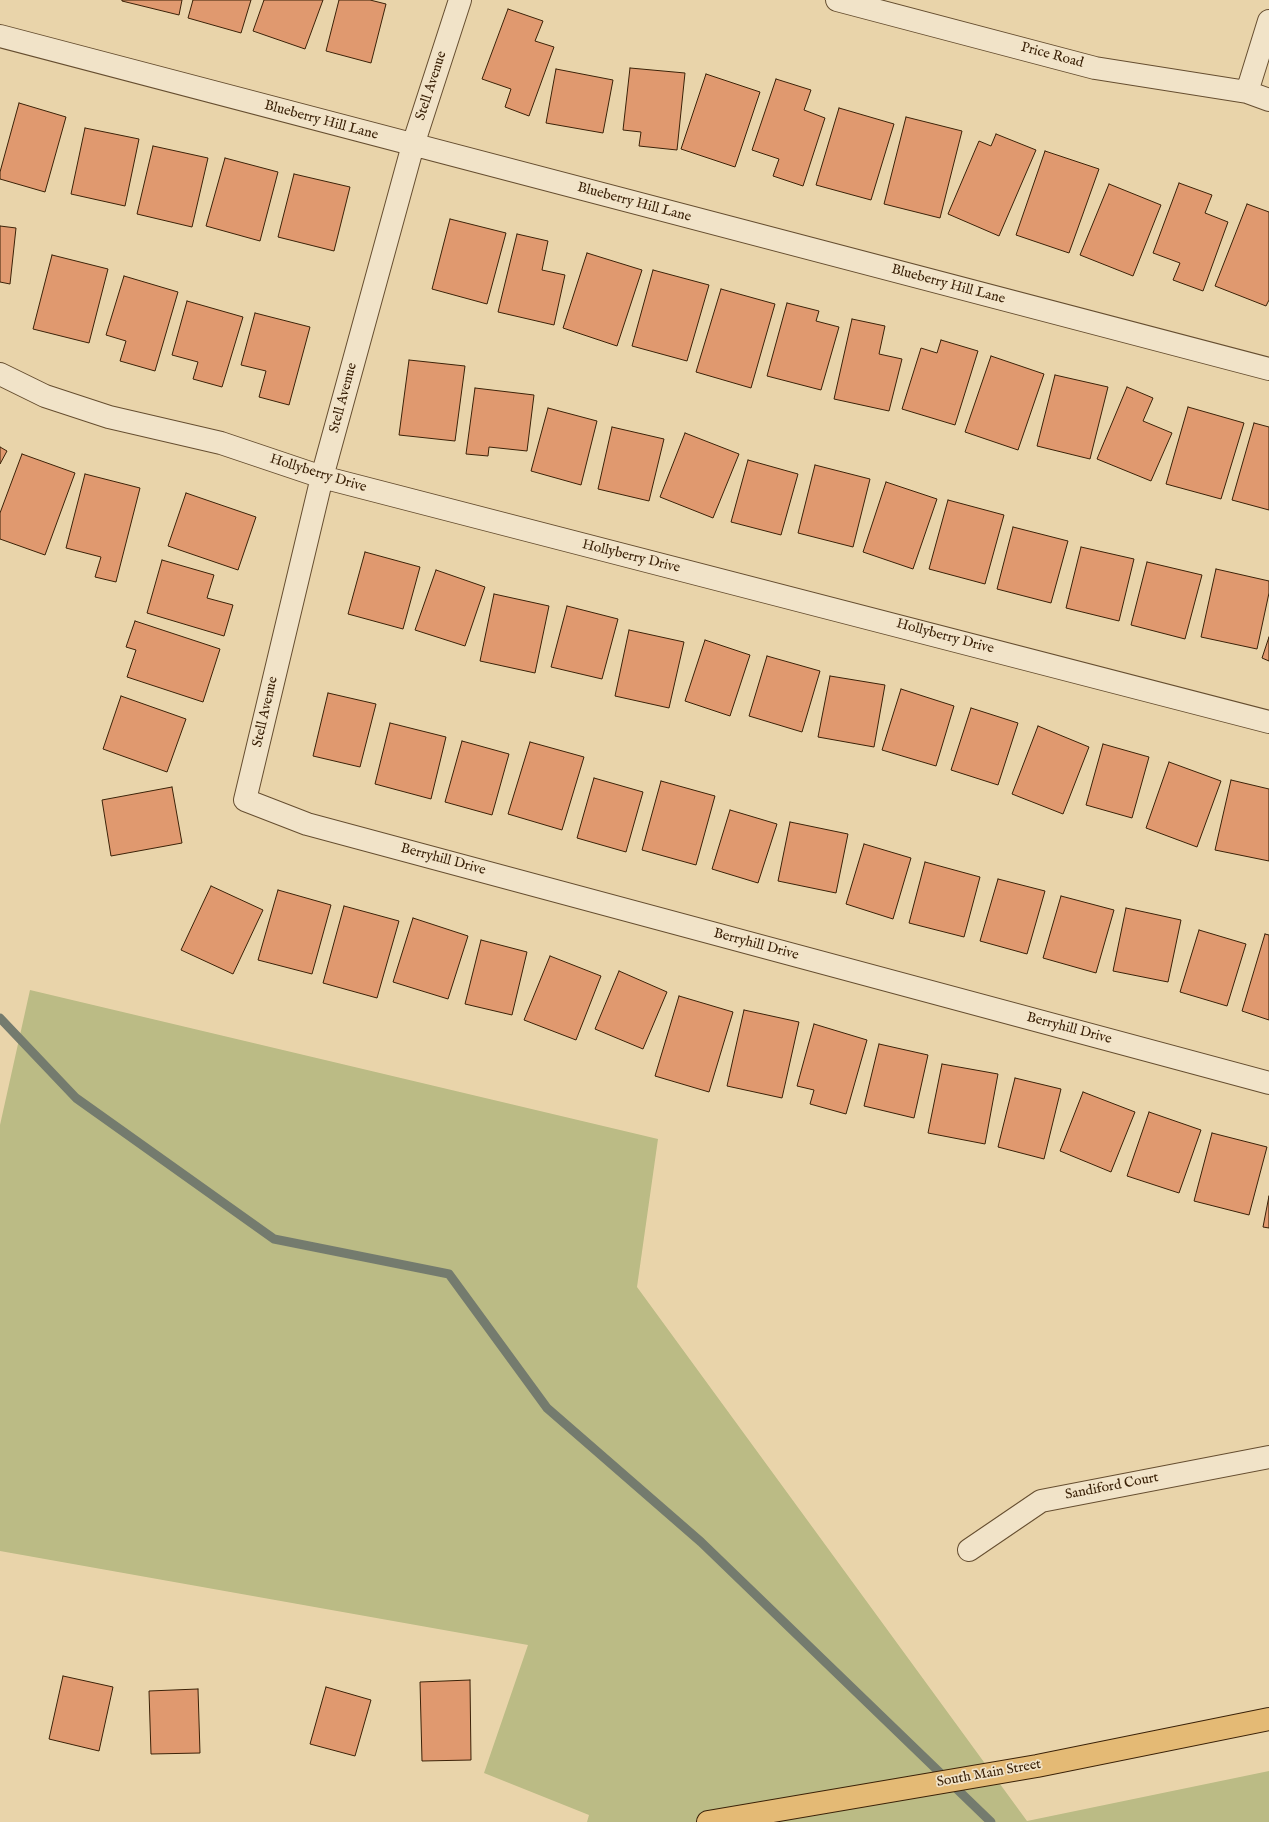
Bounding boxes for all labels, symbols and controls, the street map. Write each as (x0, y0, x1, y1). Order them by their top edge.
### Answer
street label: Price Road (1019, 40, 1085, 72)
street label: Stell Avenue (413, 49, 451, 123)
street label: Blueberry Hill Lane (262, 98, 380, 144)
street label: Blueberry Hill Lane (575, 180, 693, 226)
street label: Blueberry Hill Lane (889, 262, 1007, 308)
street label: Stell Avenue (327, 361, 361, 435)
street label: Hollyberry Drive (268, 451, 368, 497)
street label: Hollyberry Drive (580, 537, 682, 577)
street label: Hollyberry Drive (894, 616, 996, 658)
street label: Stell Avenue (250, 675, 282, 749)
street label: Berryhill Drive (399, 841, 487, 879)
street label: Berryhill Drive (712, 926, 800, 964)
street label: Berryhill Drive (1025, 1010, 1113, 1048)
street label: Sandiford Court (1064, 1470, 1160, 1504)
street label: South Main Street (936, 1757, 1042, 1791)

